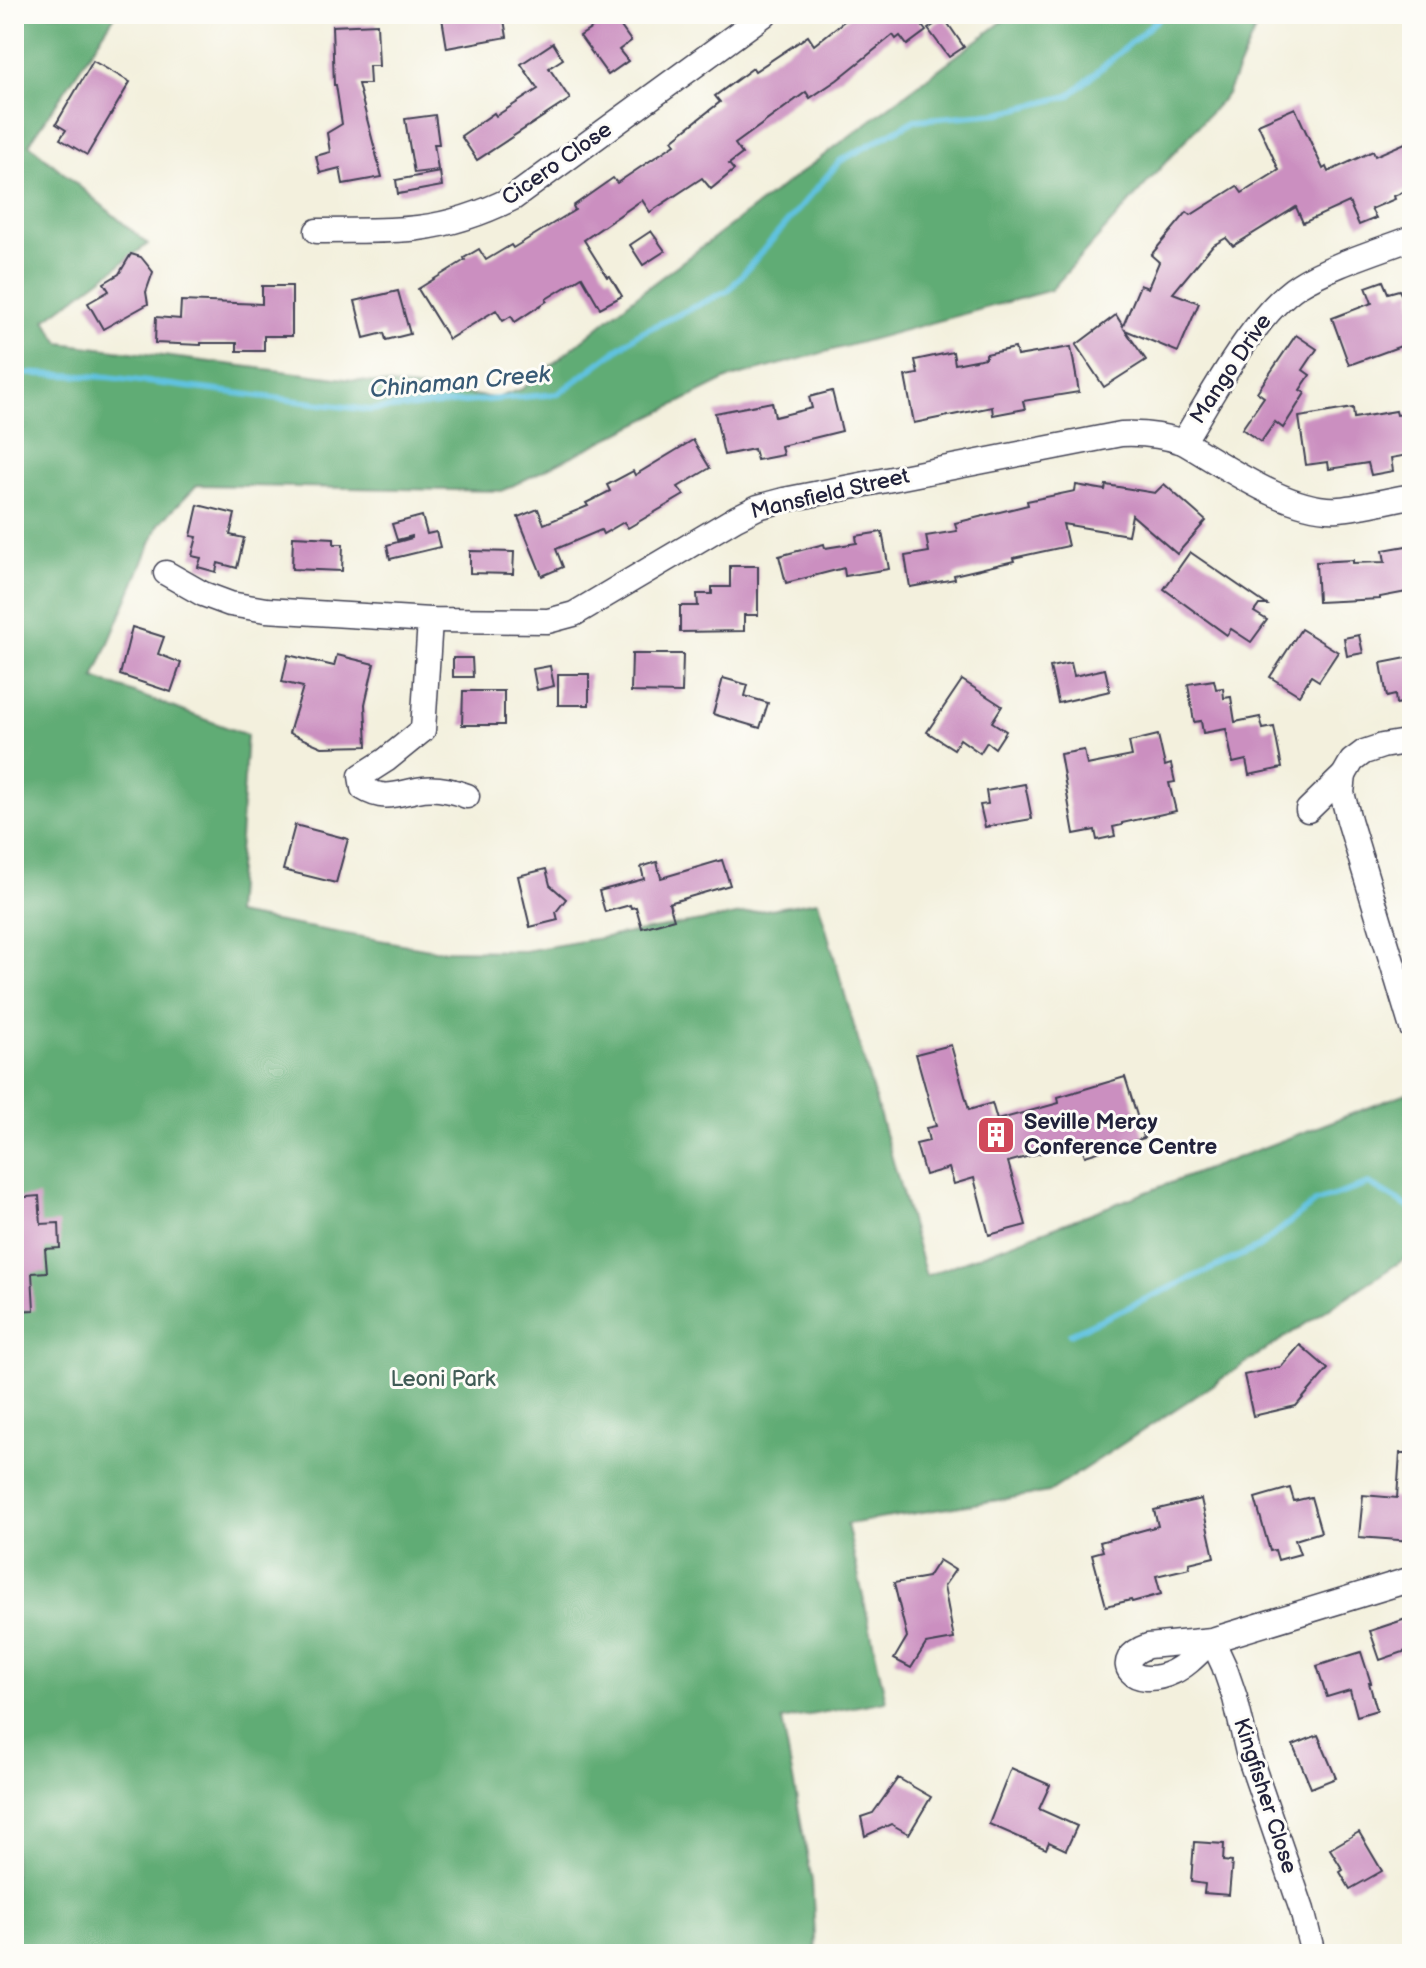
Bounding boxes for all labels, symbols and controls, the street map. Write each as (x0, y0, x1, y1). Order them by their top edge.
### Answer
street label: Cicero Close (497, 116, 617, 212)
street label: Mango Drive (1184, 309, 1278, 429)
water label: Chinaman Creek (369, 360, 553, 404)
street label: Mansfield Street (748, 463, 912, 525)
place label: Seville Mercy Conference Centre (1024, 1109, 1217, 1161)
building icon: Seville Mercy Conference Centre (975, 1114, 1017, 1156)
park label: Leoni Park (390, 1366, 496, 1393)
street label: Kingfisher Close (1227, 1715, 1303, 1877)

